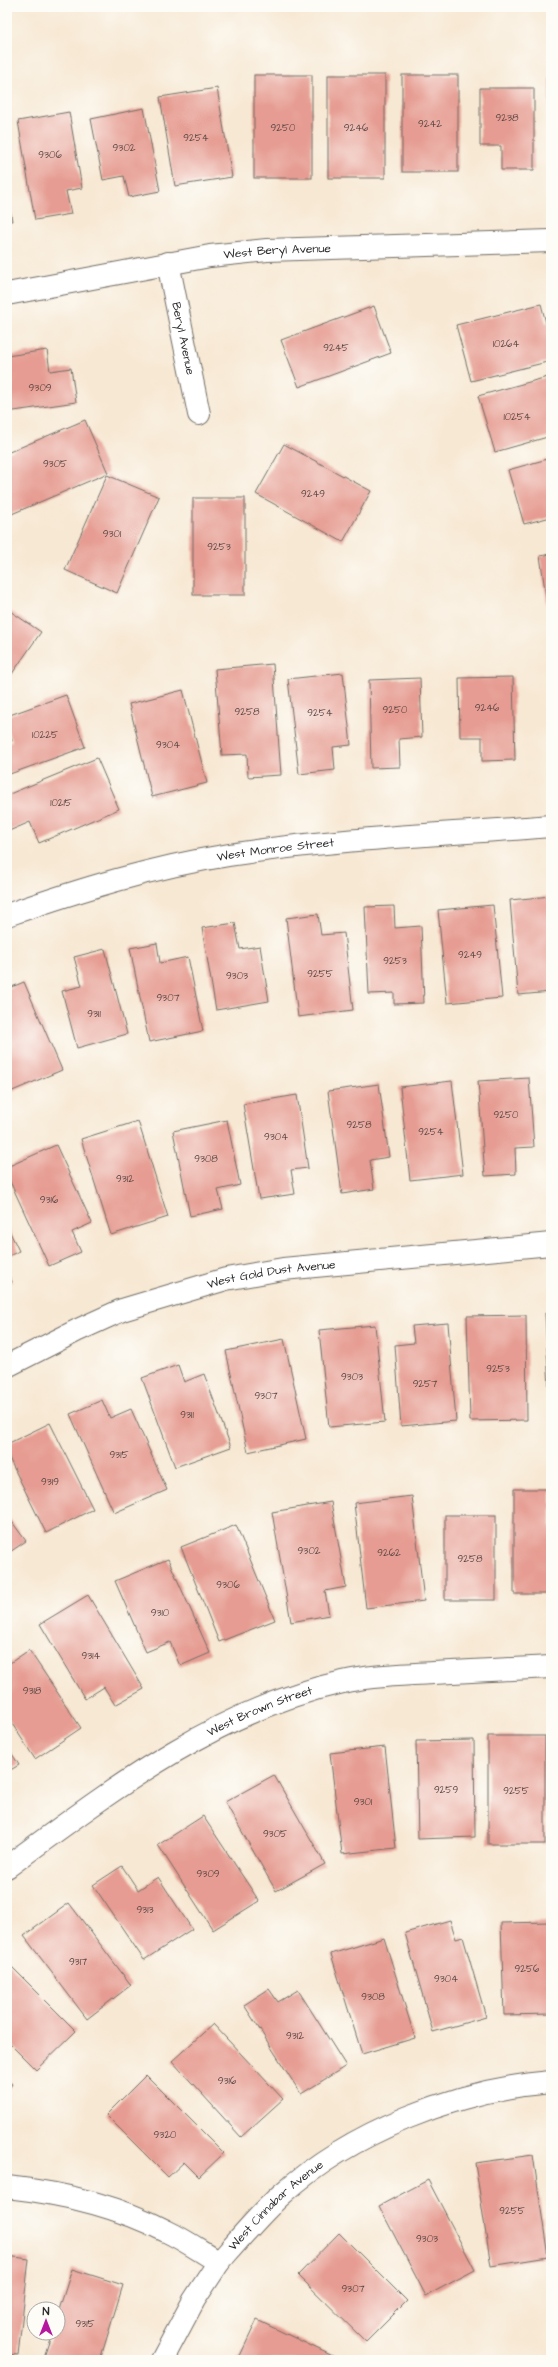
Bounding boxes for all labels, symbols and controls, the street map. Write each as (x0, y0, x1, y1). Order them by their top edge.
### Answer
house number: 9238 (496, 111, 519, 125)
house number: 9242 (418, 117, 442, 131)
house number: 9250 (271, 121, 295, 135)
house number: 9246 (344, 121, 369, 135)
house number: 9254 (183, 131, 209, 145)
house number: 9302 (113, 141, 136, 155)
house number: 9306 (38, 148, 62, 162)
street label: West Beryl Avenue (223, 240, 332, 264)
street label: Beryl Avenue (167, 301, 199, 377)
house number: 10264 (493, 337, 519, 351)
house number: 9245 (323, 341, 349, 355)
house number: 9309 (29, 381, 52, 395)
house number: 10254 (503, 410, 531, 424)
house number: 9305 (43, 457, 67, 471)
house number: 9249 (301, 487, 325, 501)
house number: 9301 (103, 527, 122, 541)
house number: 9253 (207, 540, 231, 554)
house number: 9246 (475, 701, 500, 715)
house number: 9250 (383, 703, 407, 717)
house number: 9258 (235, 705, 260, 719)
house number: 9254 (307, 706, 333, 720)
house number: 10225 (32, 728, 58, 742)
house number: 9304 (156, 738, 180, 752)
house number: 10215 (50, 796, 72, 810)
street label: West Monroe Street (216, 834, 335, 866)
house number: 9249 (458, 948, 482, 962)
house number: 9253 (383, 954, 407, 968)
house number: 9255 (307, 967, 333, 981)
house number: 9303 (226, 969, 248, 983)
house number: 9307 (156, 991, 180, 1005)
house number: 9311 (87, 1007, 101, 1021)
house number: 9250 (494, 1108, 518, 1122)
house number: 9258 (347, 1118, 372, 1132)
house number: 9254 (418, 1125, 444, 1139)
house number: 9304 (264, 1130, 288, 1144)
house number: 9308 (194, 1152, 218, 1166)
house number: 9312 (116, 1172, 134, 1186)
house number: 9316 (40, 1193, 59, 1207)
street label: West Gold Dust Avenue (205, 1256, 337, 1293)
house number: 9253 (486, 1362, 510, 1376)
house number: 9303 (341, 1370, 363, 1384)
house number: 9257 (413, 1377, 437, 1391)
house number: 9307 (254, 1389, 278, 1403)
house number: 9311 (180, 1408, 194, 1422)
house number: 9315 (109, 1448, 129, 1462)
house number: 9319 (41, 1475, 59, 1489)
house number: 9302 (298, 1544, 321, 1558)
house number: 9262 (377, 1546, 401, 1560)
house number: 9258 (458, 1552, 483, 1566)
house number: 9306 (216, 1578, 240, 1592)
house number: 9310 (151, 1606, 169, 1620)
house number: 9314 (82, 1649, 101, 1663)
street label: West Brown Street (204, 1682, 315, 1741)
house number: 9318 (23, 1684, 42, 1698)
house number: 9259 (434, 1783, 458, 1797)
house number: 9255 (503, 1784, 529, 1798)
house number: 9301 (354, 1795, 373, 1809)
house number: 9305 (263, 1827, 287, 1841)
house number: 9309 (197, 1867, 220, 1881)
house number: 9313 (136, 1903, 154, 1917)
house number: 9317 (69, 1955, 87, 1969)
house number: 9256 (515, 1962, 540, 1976)
house number: 9304 (434, 1972, 458, 1986)
house number: 9308 (361, 1990, 385, 2004)
house number: 9312 (286, 2029, 304, 2043)
house number: 9316 (218, 2074, 237, 2088)
house number: 9320 (154, 2128, 176, 2142)
street label: West Cinnabar Avenue (225, 2156, 327, 2254)
house number: 9255 (499, 2204, 525, 2218)
house number: 9303 (416, 2232, 438, 2246)
house number: 9307 (341, 2282, 365, 2296)
north arrow (26, 2301, 66, 2341)
text: N (43, 2304, 50, 2319)
house number: 9315 (75, 2317, 95, 2331)

